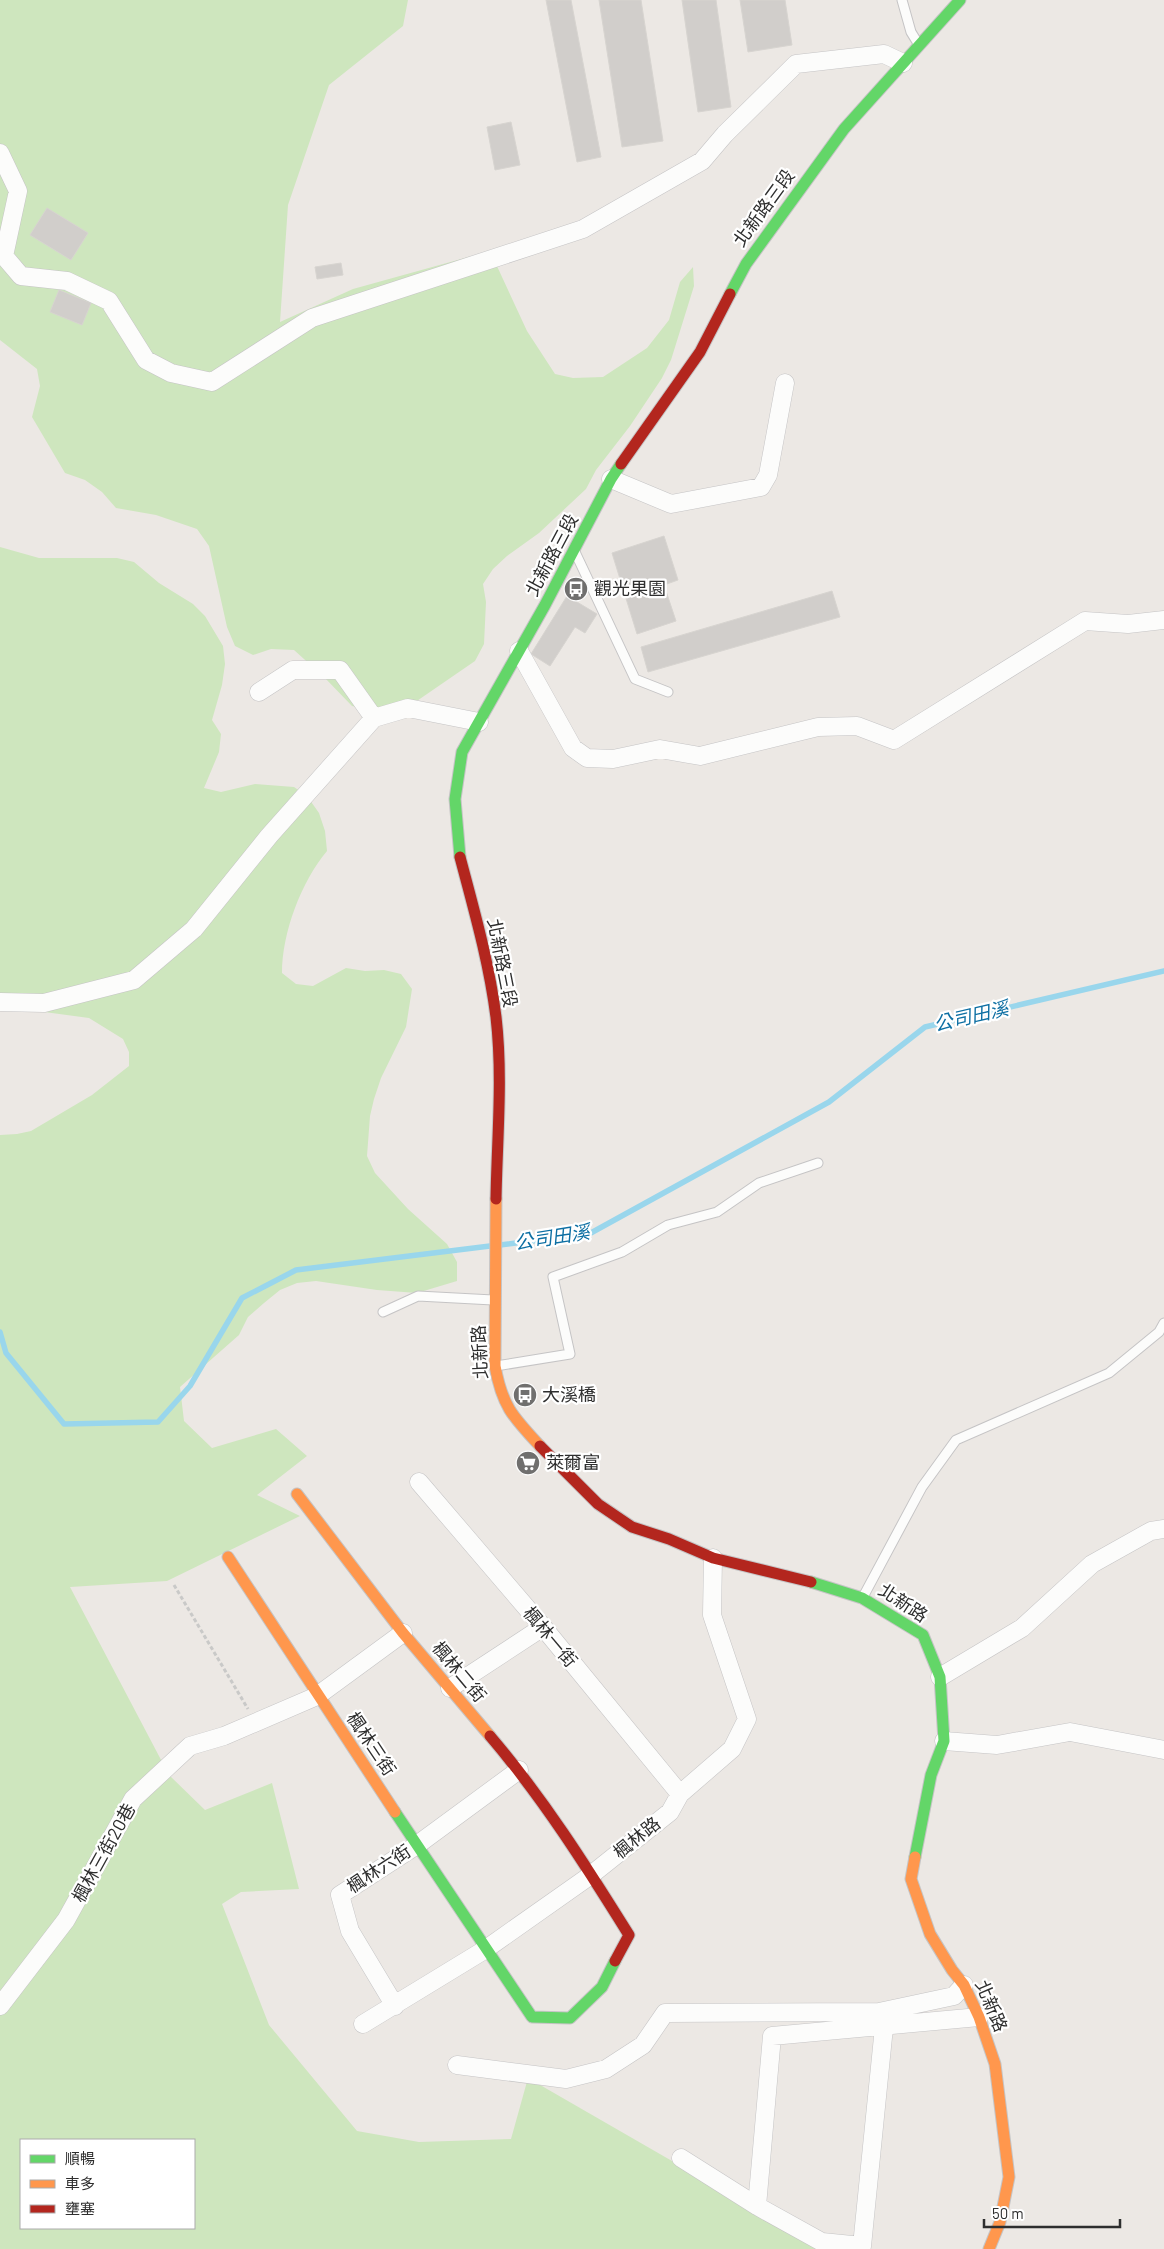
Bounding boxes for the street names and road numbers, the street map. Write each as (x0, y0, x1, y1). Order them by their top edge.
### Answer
street label: 北新路三段 (728, 165, 799, 250)
street label: 北新路三段 (520, 510, 582, 599)
street label: 北新路三段 (484, 917, 522, 1009)
street label: 北新路 (467, 1325, 491, 1380)
street label: 北新路 (875, 1578, 932, 1626)
street label: 楓林一街 (519, 1602, 582, 1671)
street label: 楓林二街 (428, 1637, 491, 1706)
street label: 楓林三街 (343, 1707, 401, 1779)
street label: 楓林三街20巷 (67, 1799, 139, 1906)
street label: 楓林路 (608, 1812, 664, 1863)
street label: 楓林六街 (342, 1839, 415, 1897)
street label: 北新路 (971, 1976, 1013, 2035)

